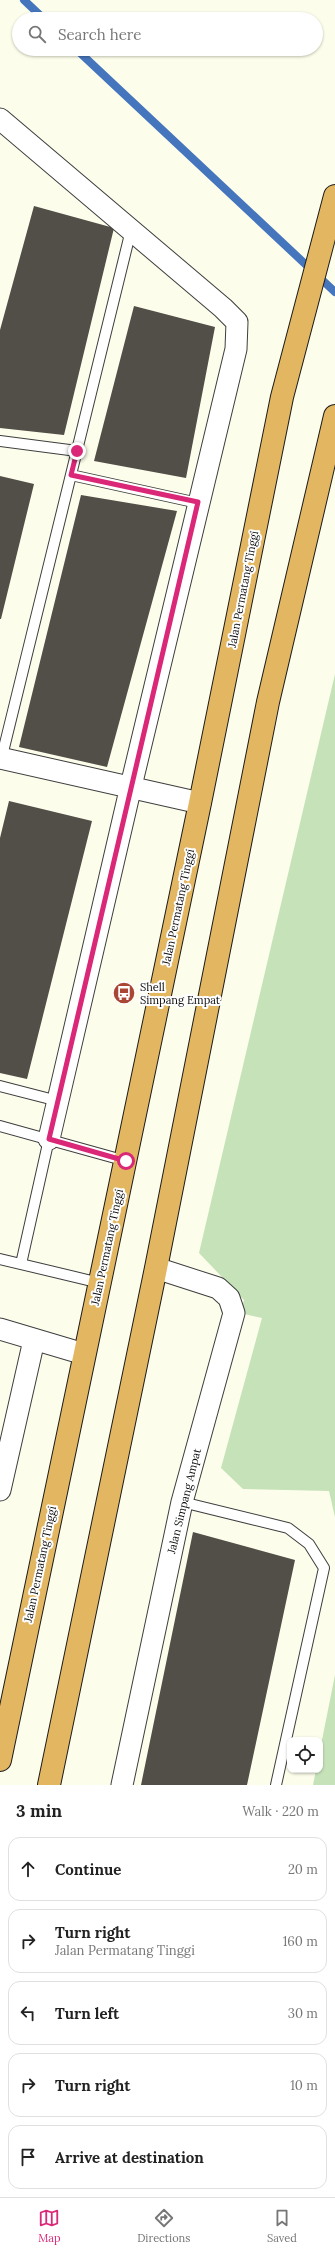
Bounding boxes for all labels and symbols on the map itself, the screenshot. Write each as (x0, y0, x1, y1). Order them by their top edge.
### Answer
route end (68, 442, 86, 460)
street label: Jalan Permatang Tinggi (225, 530, 261, 649)
street label: Jalan Permatang Tinggi (159, 848, 197, 967)
bus stop icon: Shell Simpang Empat (111, 980, 137, 1006)
place label: Shell Simpang Empat (140, 980, 221, 1007)
route start (117, 1152, 135, 1170)
street label: Jalan Permatang Tinggi (88, 1188, 126, 1307)
street label: Jalan Simpang Ampat (164, 1446, 204, 1556)
street label: Jalan Permatang Tinggi (21, 1505, 59, 1624)

